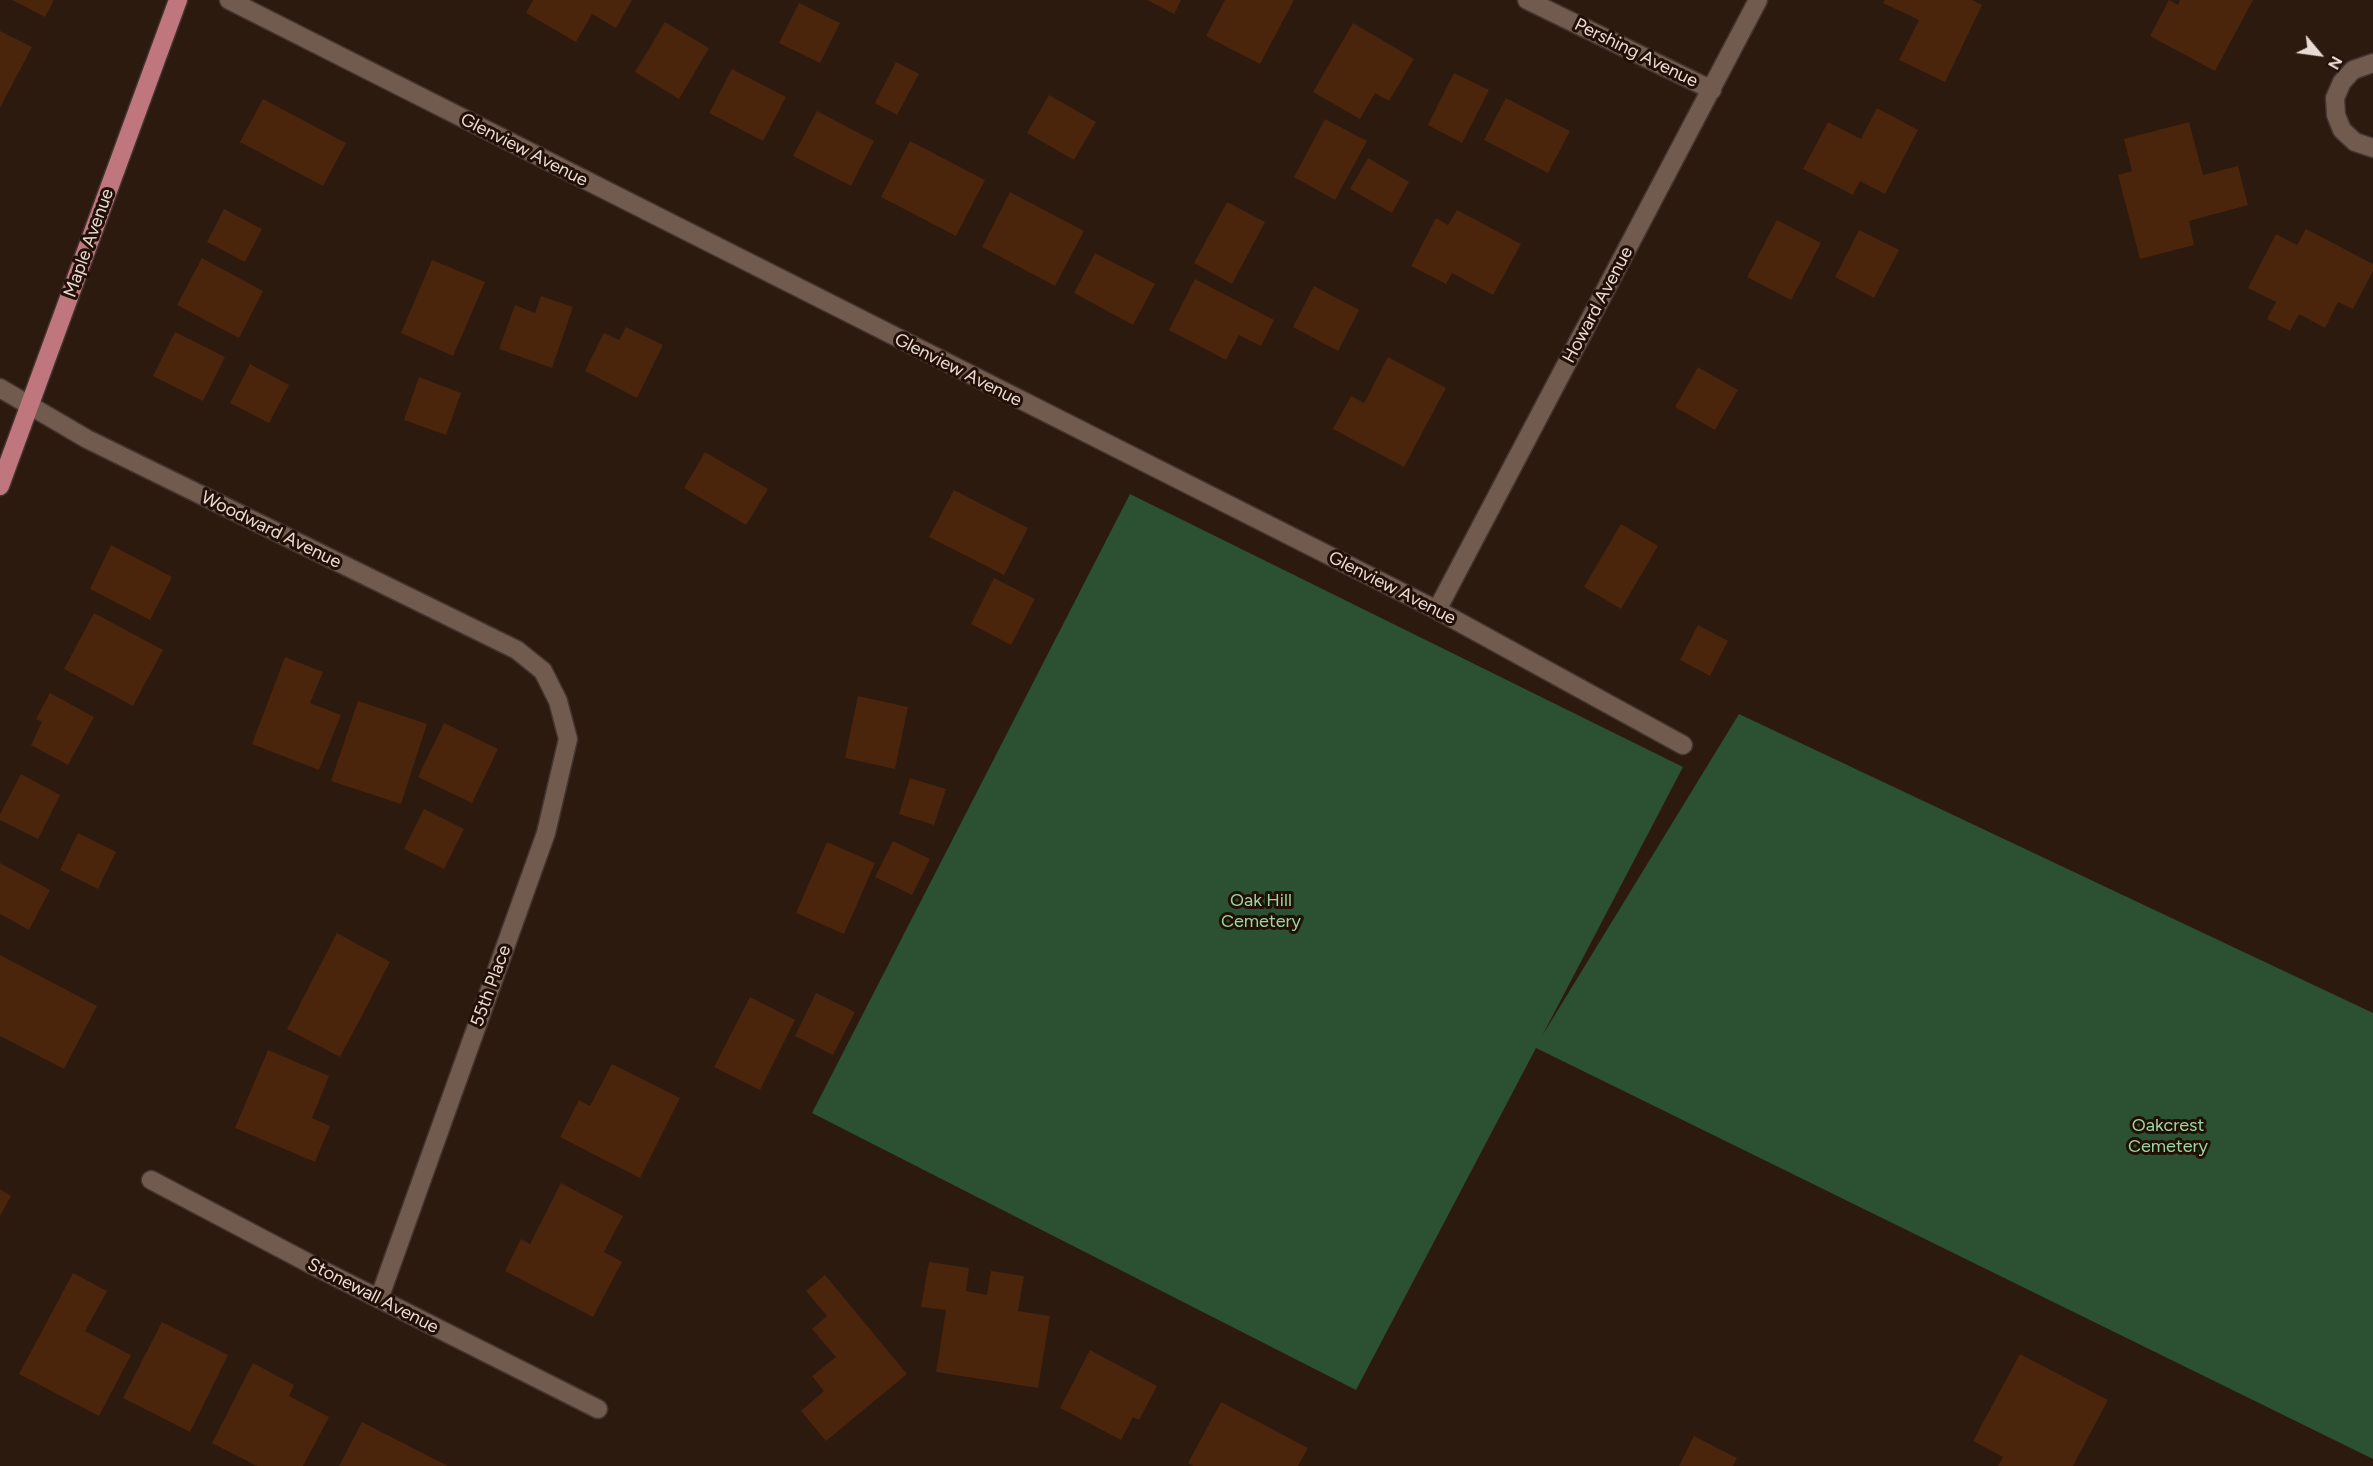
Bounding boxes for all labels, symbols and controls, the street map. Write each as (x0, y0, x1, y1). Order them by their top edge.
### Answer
street label: Pershing Avenue (1571, 14, 1701, 92)
north arrow (2289, 24, 2349, 84)
text: N (2324, 53, 2346, 73)
street label: Glenview Avenue (457, 109, 591, 191)
street label: Maple Avenue (59, 186, 119, 300)
street label: Howard Avenue (1558, 243, 1638, 367)
street label: Glenview Avenue (891, 329, 1025, 411)
street label: Woodward Avenue (198, 487, 344, 573)
street label: Glenview Avenue (1325, 547, 1459, 629)
park label: Oak Hill Cemetery (1221, 890, 1301, 932)
street label: 55th Place (466, 942, 516, 1030)
park label: Oakcrest Cemetery (2128, 1115, 2208, 1158)
street label: Stonewall Avenue (304, 1254, 442, 1338)

